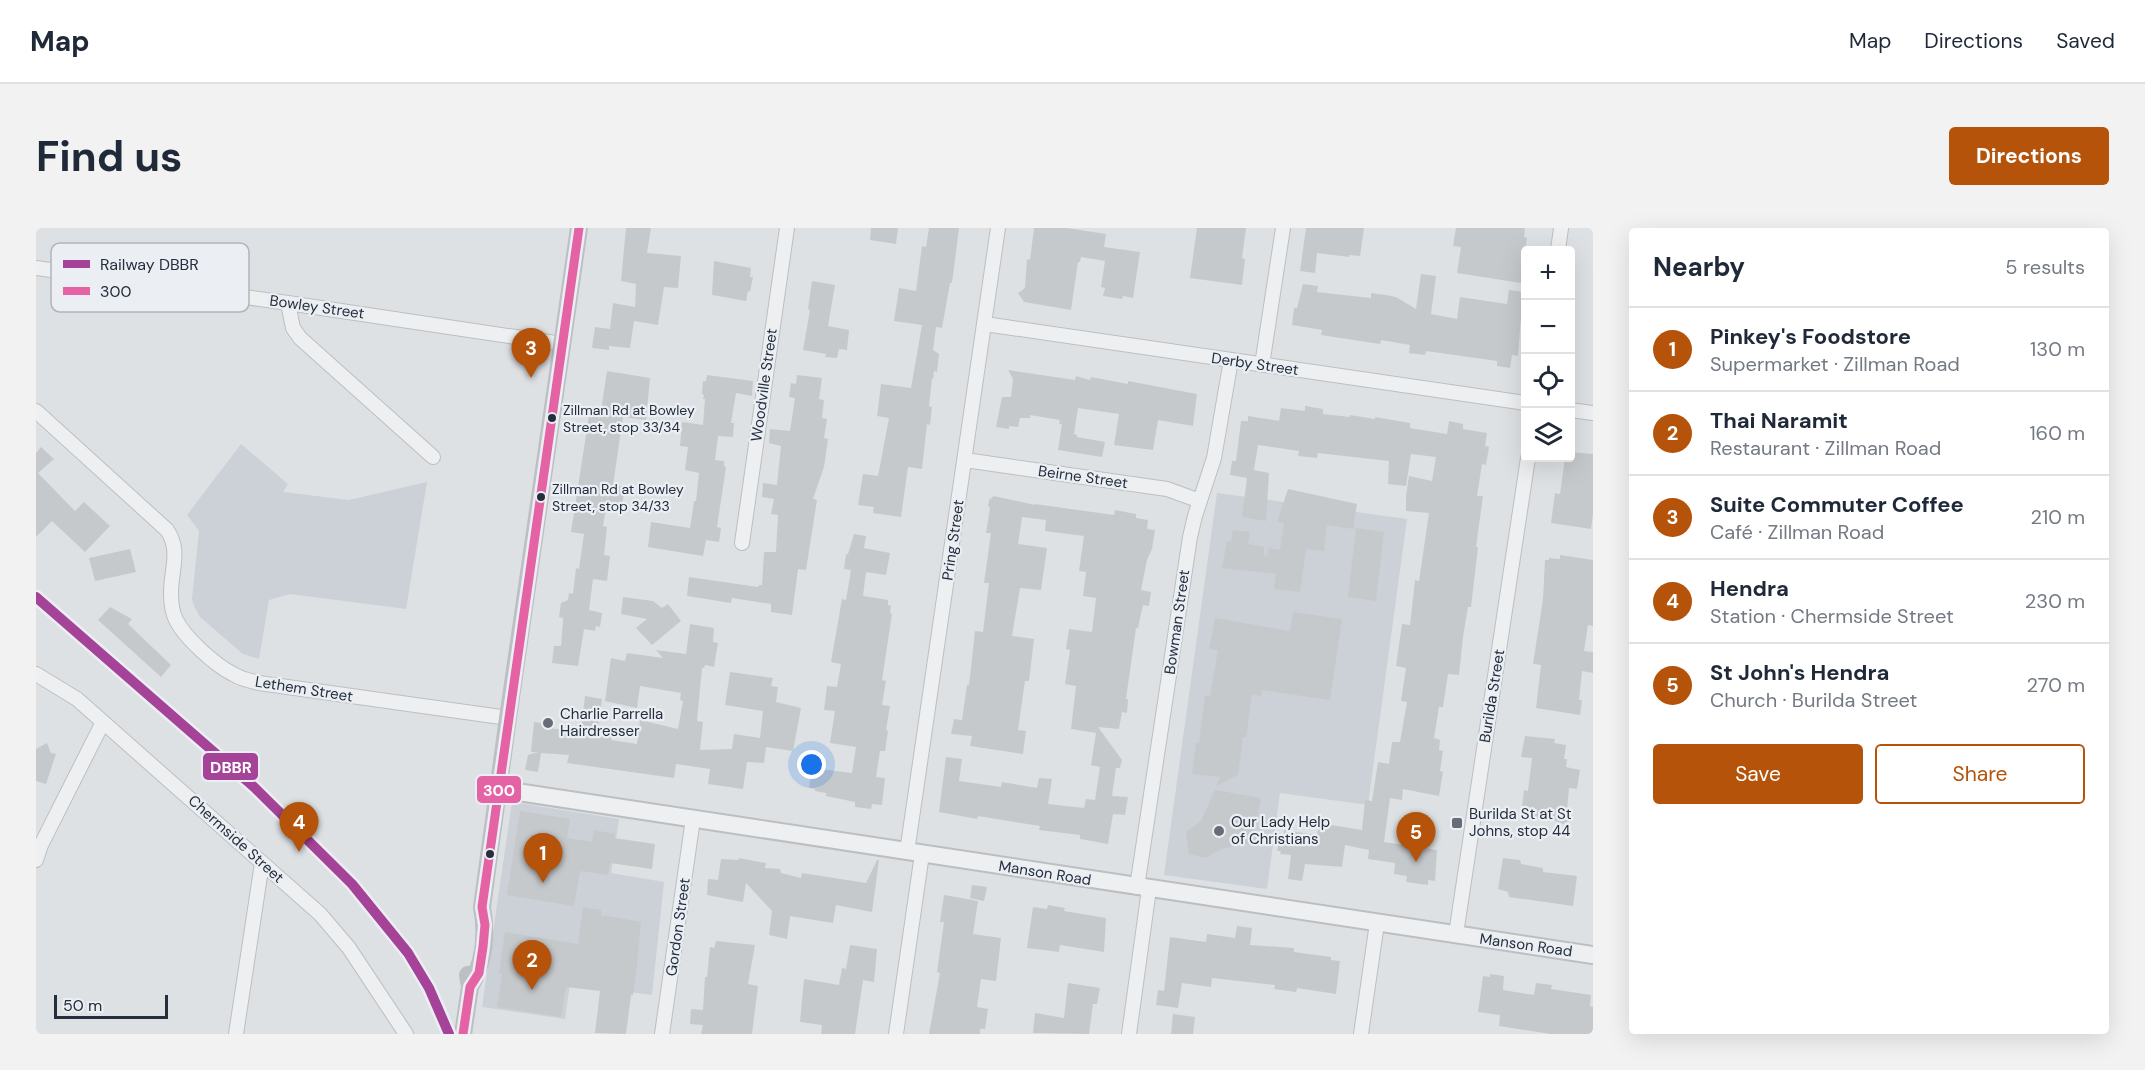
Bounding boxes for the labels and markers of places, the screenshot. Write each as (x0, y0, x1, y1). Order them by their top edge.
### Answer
pin: 3 (512, 328, 550, 378)
place label: Zillman Rd at Bowley Street, stop 33/34 (563, 401, 695, 436)
marker: Zillman Rd at Bowley Street, stop 33/34 (546, 412, 558, 424)
place label: Zillman Rd at Bowley Street, stop 34/33 (552, 480, 684, 515)
marker: Zillman Rd at Bowley Street, stop 34/33 (535, 491, 547, 503)
place label: Charlie Parrella Hairdresser (560, 704, 663, 741)
marker: Charlie Parrella Hairdresser (541, 716, 555, 730)
pin: 4 (280, 802, 318, 852)
place label: Burilda St at St Johns, stop 44 (1469, 804, 1572, 841)
place label: Our Lady Help of Christians (1231, 812, 1330, 849)
pin: 5 (1396, 812, 1436, 862)
marker: Burilda St at St Johns, stop 44 (1450, 816, 1464, 830)
marker: Our Lady Help of Christians (1212, 824, 1226, 838)
pin: 1 (524, 834, 562, 883)
unlabelled marker (484, 848, 496, 860)
pin: 2 (512, 940, 552, 990)

